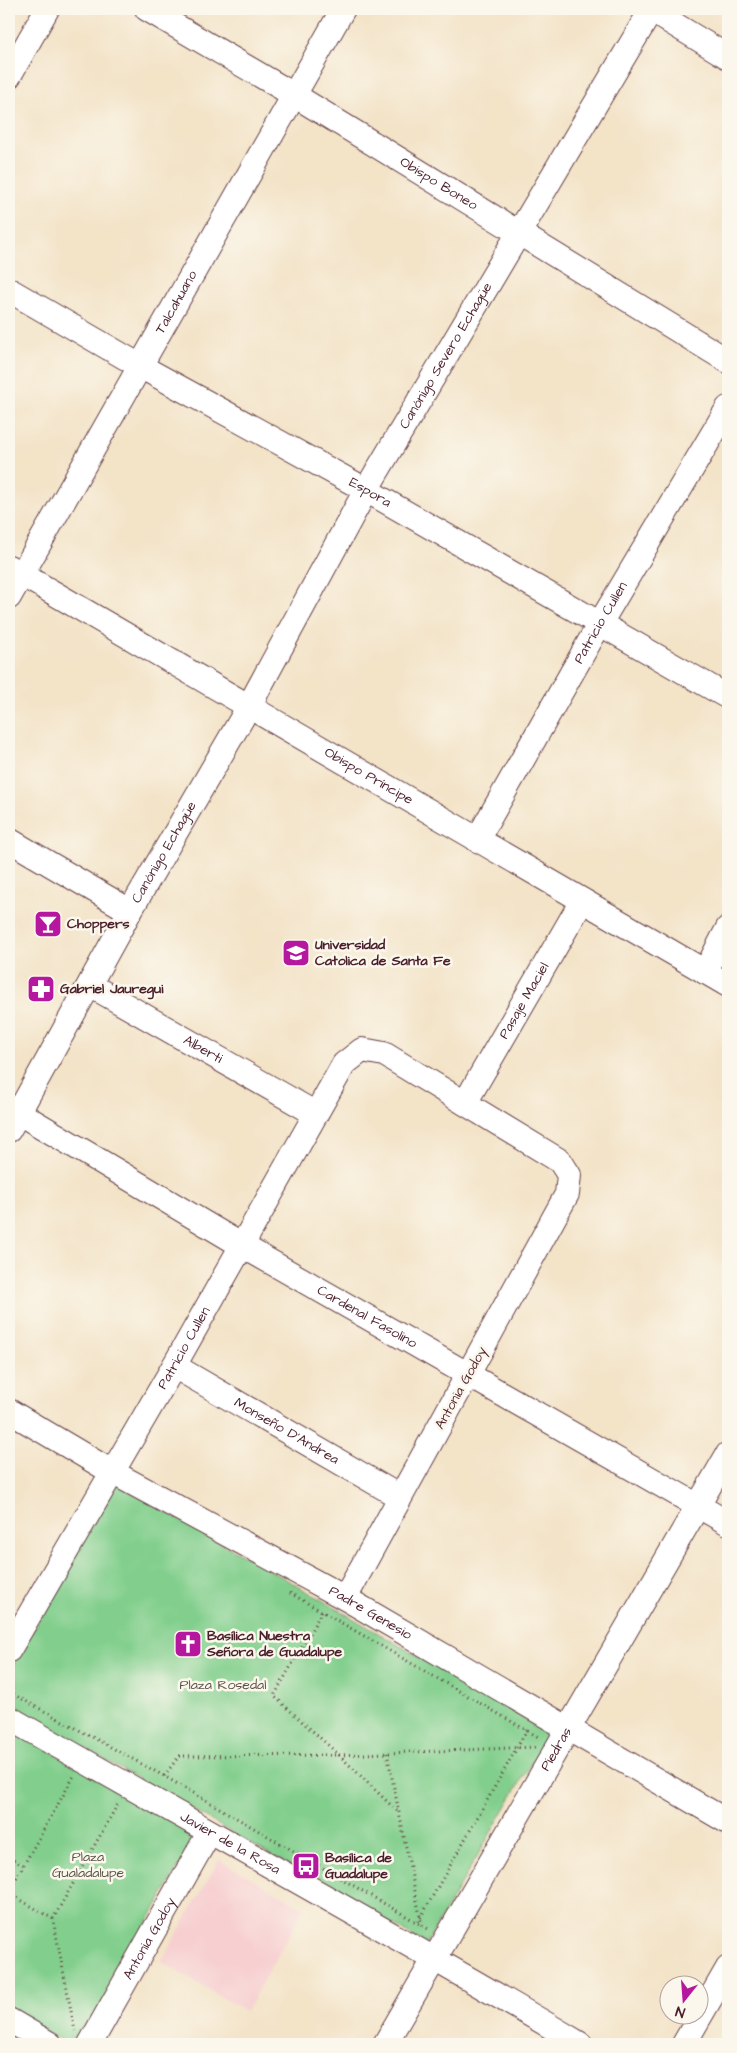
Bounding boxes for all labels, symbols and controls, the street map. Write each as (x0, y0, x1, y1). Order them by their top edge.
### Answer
street label: Obispo Boneo (396, 152, 482, 215)
street label: Talcahuano (150, 267, 203, 338)
street label: Canónigo Severo Echagüe (394, 278, 497, 433)
street label: Espora (345, 472, 395, 512)
street label: Patricio Cullen (569, 578, 633, 668)
street label: Obispo Príncipe (320, 742, 417, 810)
street label: Canónigo Echagüe (127, 797, 202, 907)
bar icon: Choppers (33, 909, 63, 939)
place label: Choppers (67, 914, 130, 934)
place label: Universidad Catolica de Santa Fe (315, 935, 451, 971)
school or university icon: Universidad Catolica de Santa Fe (281, 938, 311, 968)
street label: Pasaje Maciel (494, 959, 554, 1043)
pharmacy icon: Gabriel Jauregui (26, 974, 56, 1004)
place label: Gabriel Jauregui (60, 979, 164, 1000)
street label: Alberti (180, 1030, 226, 1069)
street label: Cardenal Fasolino (313, 1280, 421, 1354)
street label: Patricio Cullen (153, 1303, 215, 1393)
street label: Antonia Godoy (430, 1343, 492, 1433)
street label: Monseño D'Andrea (230, 1393, 343, 1470)
street label: Padre Genesio (325, 1581, 416, 1645)
place label: Basílica Nuestra Señora de Guadalupe (206, 1626, 343, 1662)
church icon: Basílica Nuestra Señora de Guadalupe (173, 1629, 203, 1659)
park label: Plaza Rosedal (180, 1675, 266, 1695)
street label: Piedras (536, 1724, 577, 1775)
street label: Javier de la Rosa (176, 1807, 284, 1879)
park label: Plaza Gualadalupe (52, 1847, 125, 1883)
place label: Basílica de Guadalupe (325, 1848, 392, 1884)
bus stop icon: Basílica de Guadalupe (291, 1851, 321, 1881)
street label: Antonia Godoy (118, 1893, 181, 1983)
north arrow (660, 1976, 710, 2026)
text: N (673, 2001, 688, 2022)

